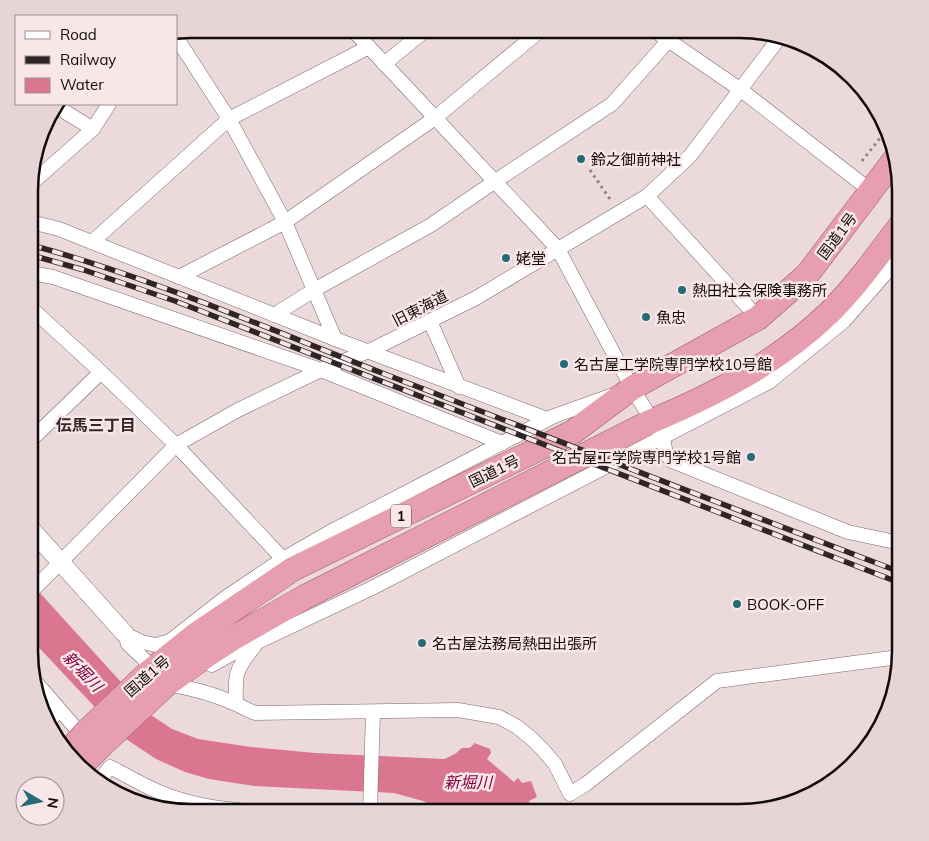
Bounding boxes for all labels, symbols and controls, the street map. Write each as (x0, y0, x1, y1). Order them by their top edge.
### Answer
legend (15, 15, 178, 105)
text: Road (60, 25, 97, 44)
text: Railway (60, 50, 116, 69)
text: Water (60, 75, 104, 94)
place label: 鈴之御前神社 (591, 150, 681, 169)
marker: 鈴之御前神社 (575, 153, 587, 165)
street label: 国道1号 (813, 209, 861, 263)
place label: 姥堂 (516, 249, 546, 268)
marker: 姥堂 (500, 252, 512, 264)
place label: 熱田社会保険事務所 (692, 281, 827, 300)
marker: 熱田社会保険事務所 (676, 284, 688, 296)
street label: 旧東海道 (389, 286, 451, 330)
place label: 魚忠 (656, 308, 686, 327)
marker: 魚忠 (640, 311, 652, 323)
place label: 名古屋工学院専門学校10号館 (574, 355, 772, 374)
marker: 名古屋工学院専門学校10号館 (558, 358, 570, 370)
district label: 伝馬三丁目 (55, 415, 136, 435)
place label: 名古屋工学院専門学校1号館 (552, 448, 741, 467)
street label: 国道1号 (466, 451, 522, 491)
marker: 名古屋工学院専門学校1号館 (745, 451, 757, 463)
road number: 1 (391, 504, 411, 528)
place label: BOOK-OFF (747, 595, 824, 614)
marker: BOOK-OFF (731, 598, 743, 610)
place label: 名古屋法務局熱田出張所 (432, 634, 597, 653)
marker: 名古屋法務局熱田出張所 (416, 637, 428, 649)
water label: 新堀川 (59, 647, 108, 697)
street label: 国道1号 (120, 651, 174, 701)
water label: 新堀川 (444, 772, 494, 792)
north arrow (15, 776, 65, 826)
text: N (43, 796, 63, 810)

